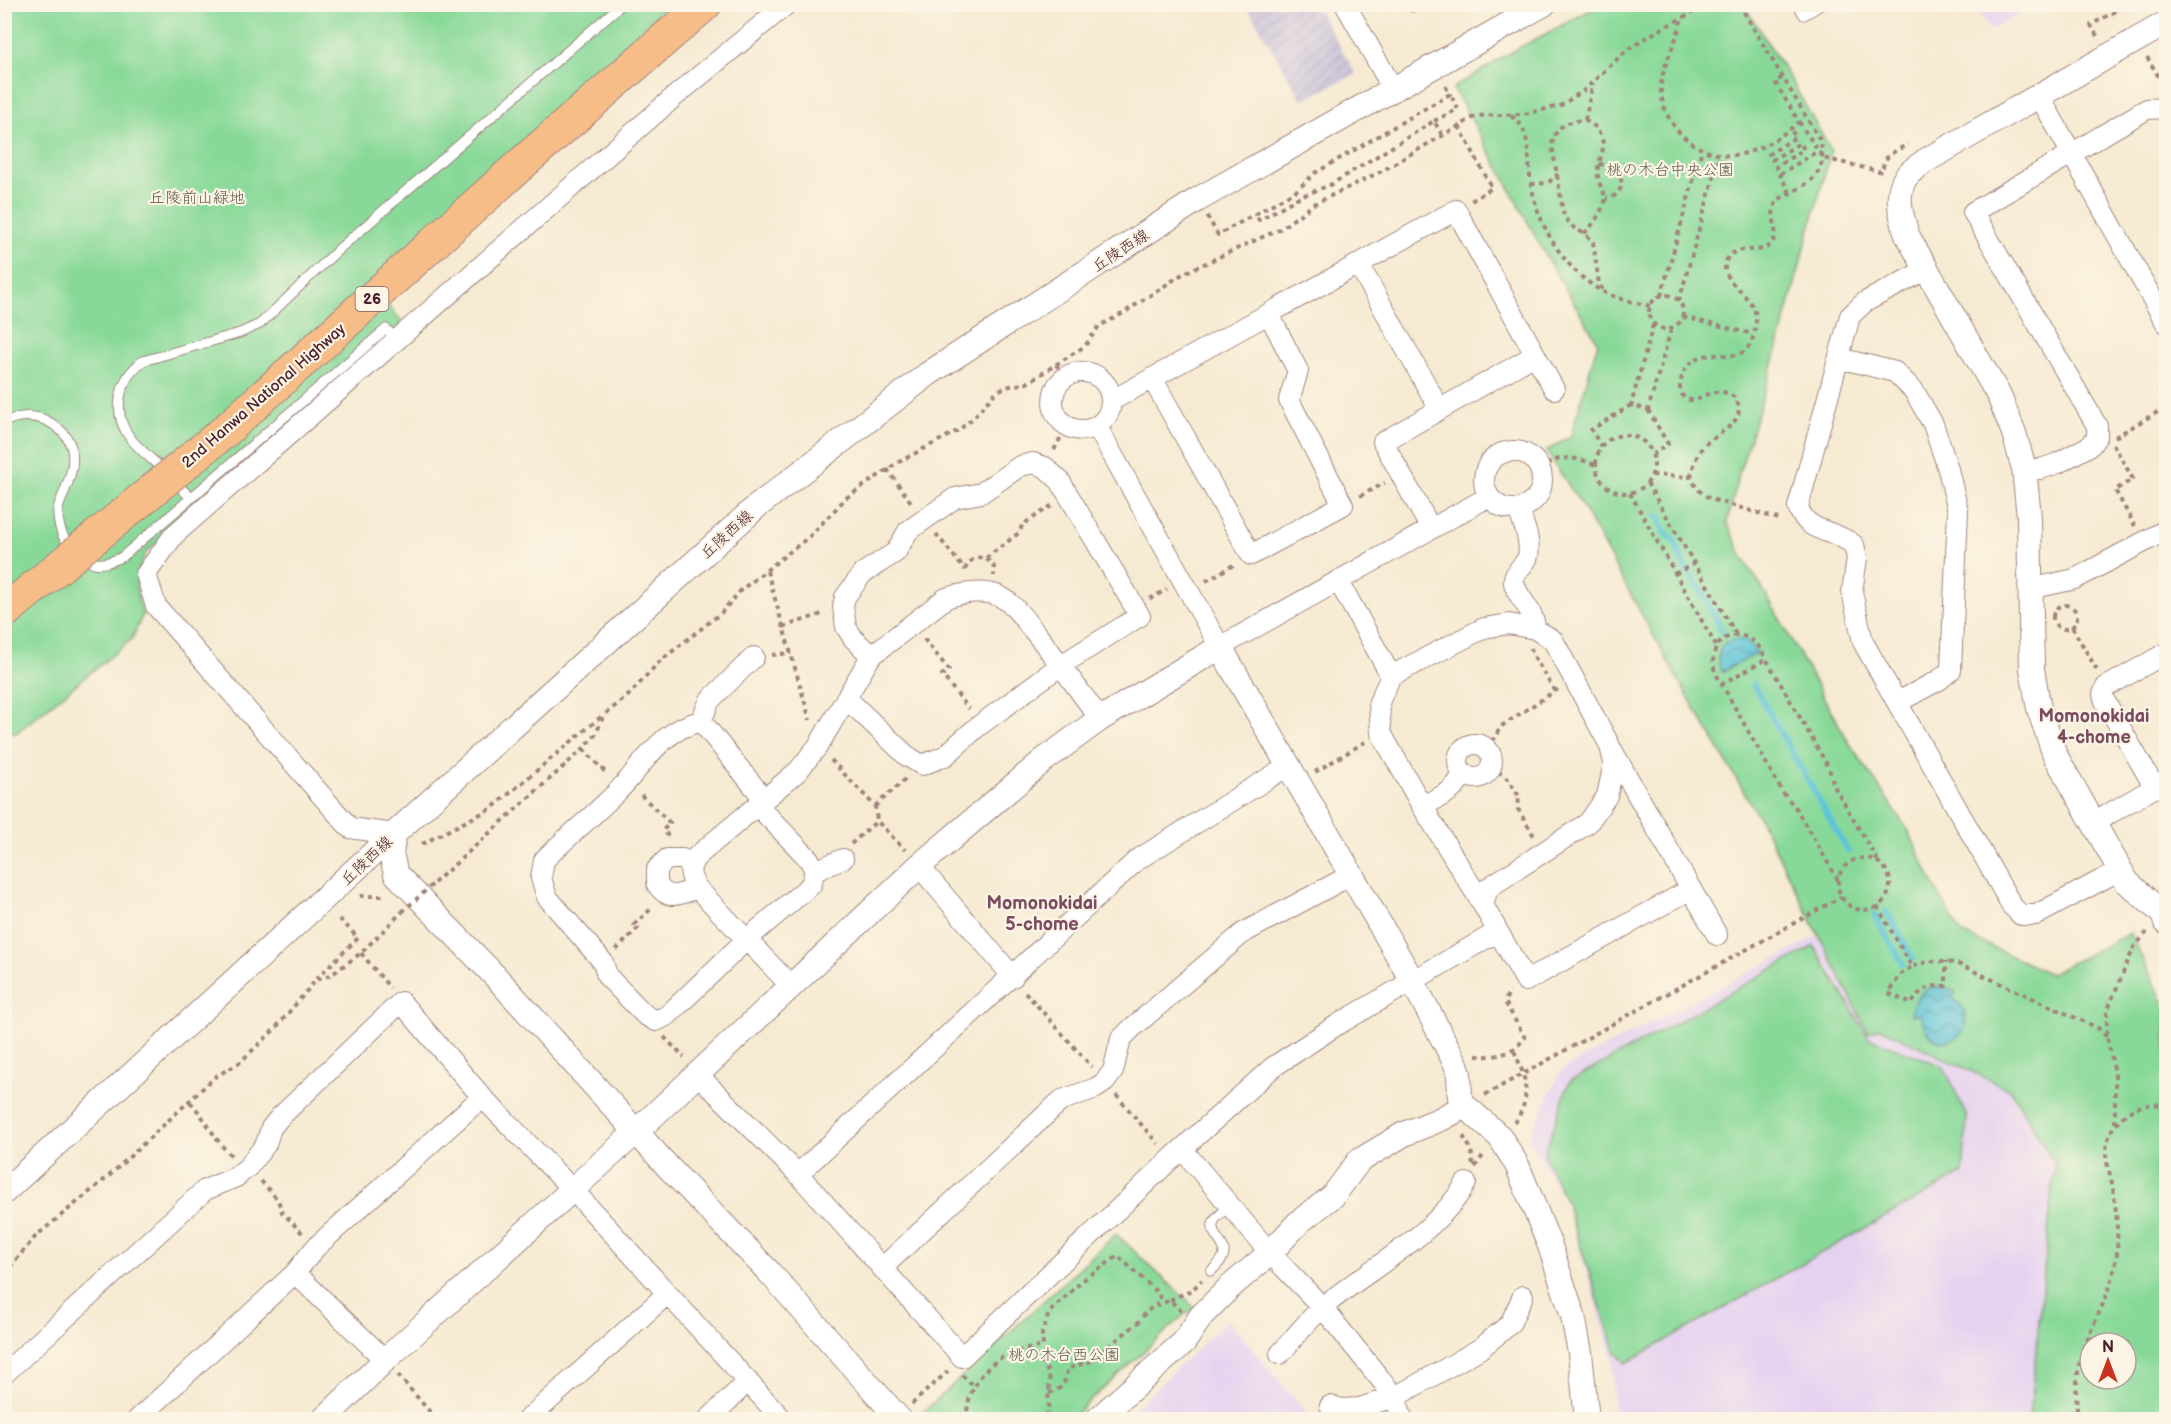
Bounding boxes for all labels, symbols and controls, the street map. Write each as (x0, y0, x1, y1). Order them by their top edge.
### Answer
park label: 桃の木台中央公園 (1606, 161, 1734, 180)
park label: 丘陵前山緑地 (149, 189, 245, 208)
street label: 丘陵西線 (1089, 226, 1153, 277)
road number: 26 (356, 287, 388, 311)
street label: 2nd Hanwa National Highway (178, 319, 350, 472)
street label: 丘陵西線 (697, 507, 757, 564)
district label: Momonokidai 4-chome (2039, 706, 2149, 748)
street label: 丘陵西線 (337, 832, 397, 890)
district label: Momonokidai 5-chome (987, 893, 1097, 935)
north arrow (2078, 1331, 2138, 1391)
text: N (2102, 1338, 2114, 1357)
park label: 桃の木台西公園 (1008, 1346, 1120, 1365)

